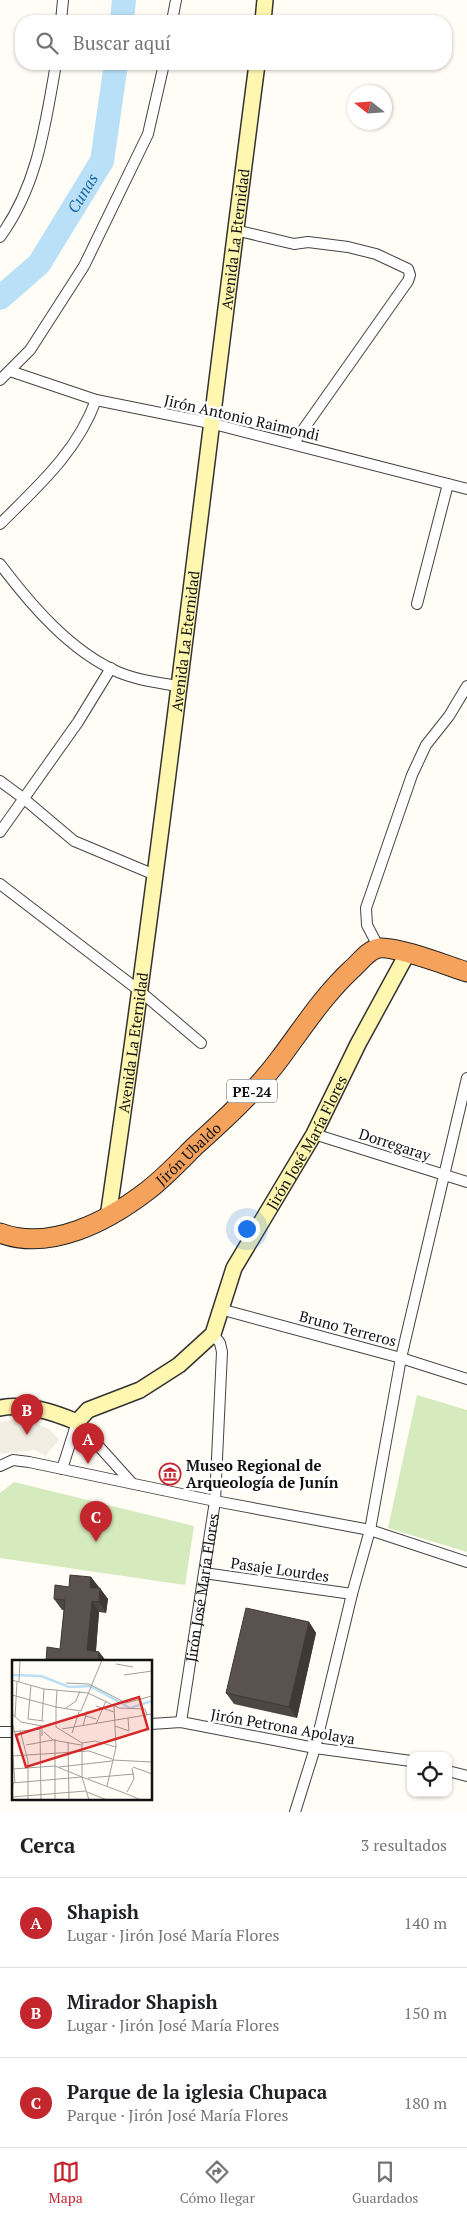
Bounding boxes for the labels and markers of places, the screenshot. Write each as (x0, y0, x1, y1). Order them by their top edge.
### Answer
pin: B (11, 1394, 43, 1435)
pin: A (72, 1423, 104, 1464)
place label: Museo Regional de Arqueología de Junín (186, 1455, 339, 1492)
museum icon: Museo Regional de Arqueología de Junín (158, 1462, 182, 1486)
pin: C (80, 1501, 112, 1542)

